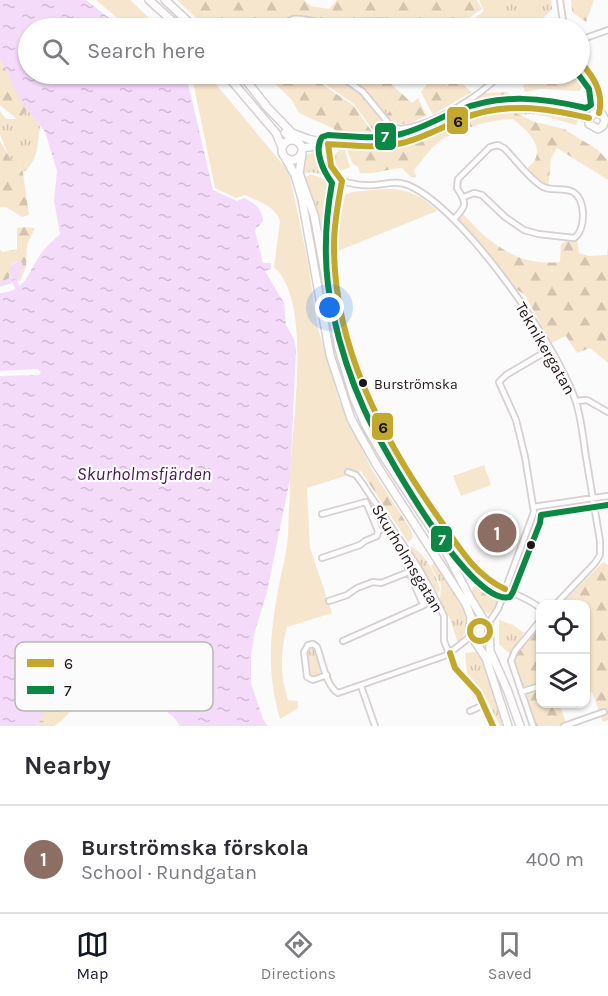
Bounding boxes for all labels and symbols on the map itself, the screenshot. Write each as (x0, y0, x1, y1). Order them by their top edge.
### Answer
line badge: 6 (446, 106, 469, 135)
text: 6 (453, 112, 463, 131)
line badge: 7 (374, 122, 397, 151)
text: 7 (381, 127, 389, 146)
your location (315, 293, 344, 322)
street label: Teknikergatan (511, 299, 580, 398)
place label: Burströmska (374, 376, 458, 393)
marker: Burströmska (357, 377, 369, 389)
line badge: 6 (371, 412, 394, 441)
text: 6 (378, 418, 388, 437)
water label: Skurholmsfjärden (77, 463, 211, 485)
street label: Skurholmsgatan (368, 501, 447, 616)
pin: 1 (478, 510, 516, 556)
line badge: 7 (430, 525, 453, 553)
text: 7 (438, 530, 446, 549)
unlabelled marker (525, 539, 537, 551)
legend (15, 642, 213, 711)
text: 6 (64, 654, 73, 673)
text: 7 (64, 681, 72, 700)

